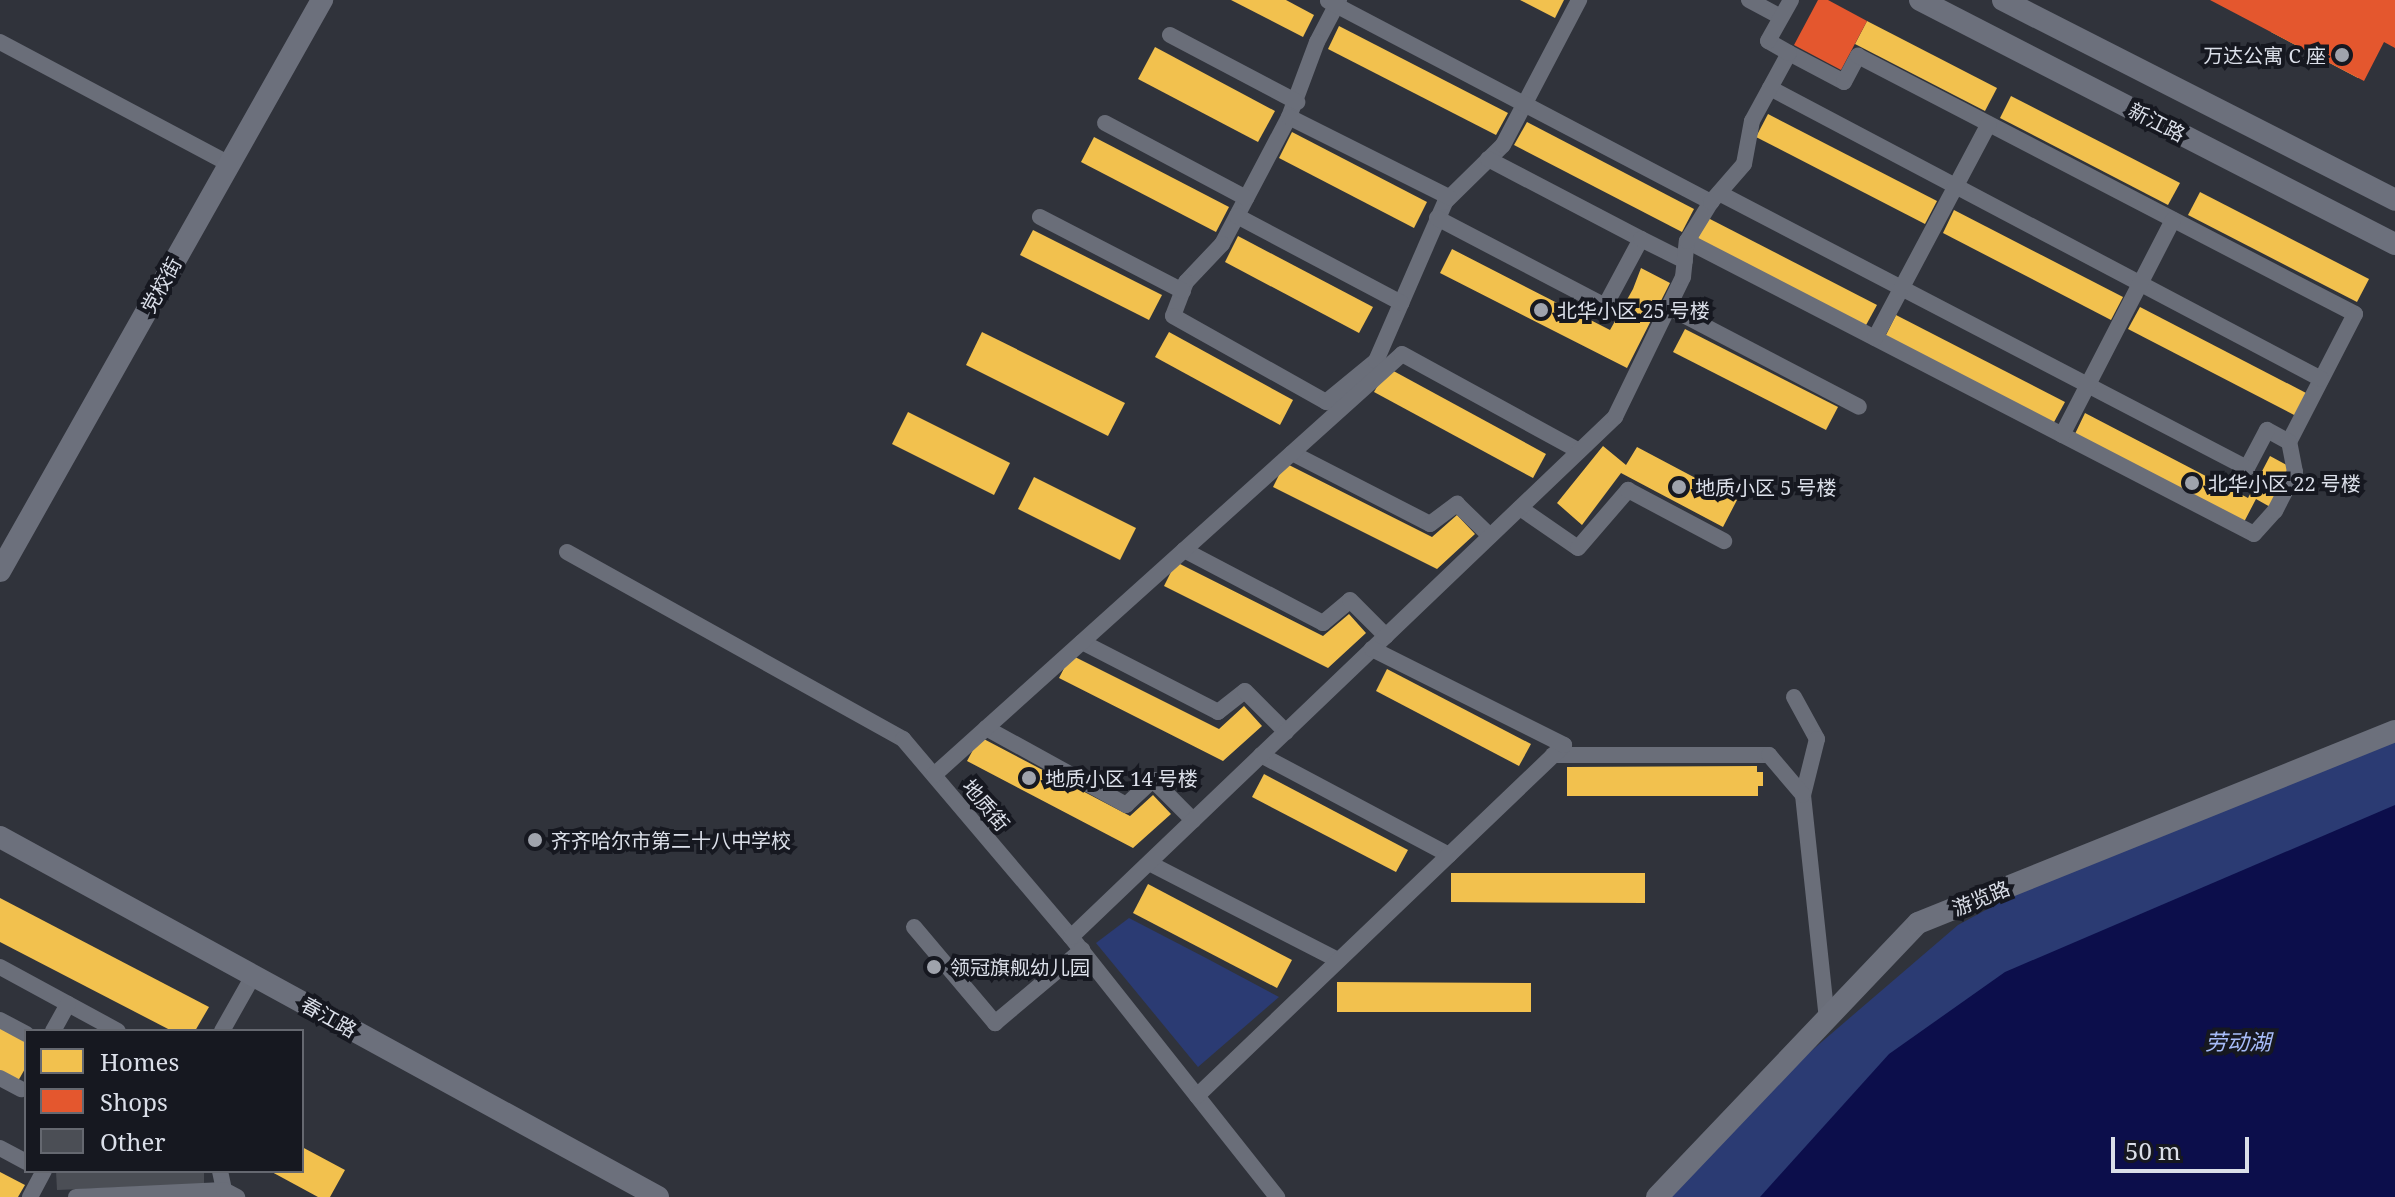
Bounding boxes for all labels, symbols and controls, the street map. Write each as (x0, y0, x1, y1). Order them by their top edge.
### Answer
place label: 万达公寓 C 座 (2203, 43, 2326, 67)
marker: 万达公寓 C 座 (2333, 46, 2351, 64)
street label: 新江路 (2125, 98, 2189, 146)
street label: 党校街 (136, 253, 186, 317)
place label: 北华小区 25 号楼 (1557, 298, 1710, 322)
marker: 北华小区 25 号楼 (1532, 301, 1550, 319)
place label: 北华小区 22 号楼 (2208, 471, 2361, 495)
marker: 北华小区 22 号楼 (2183, 474, 2201, 492)
place label: 地质小区 5 号楼 (1695, 475, 1837, 499)
marker: 地质小区 5 号楼 (1670, 478, 1688, 496)
place label: 地质小区 14 号楼 (1045, 766, 1198, 790)
marker: 地质小区 14 号楼 (1020, 769, 1038, 787)
street label: 地质街 (958, 774, 1014, 836)
place label: 齐齐哈尔市第二十八中学校 (551, 828, 791, 852)
marker: 齐齐哈尔市第二十八中学校 (526, 831, 544, 849)
street label: 游览路 (1949, 876, 2013, 920)
place label: 领冠旗舰幼儿园 (950, 955, 1090, 979)
marker: 领冠旗舰幼儿园 (925, 958, 943, 976)
street label: 春江路 (297, 992, 361, 1042)
legend (24, 1029, 304, 1173)
water label: 劳动湖 (2205, 1029, 2271, 1055)
text: Homes (100, 1045, 179, 1078)
text: Shops (100, 1085, 168, 1118)
scale bar (2115, 1121, 2253, 1171)
text: Other (100, 1125, 166, 1158)
text: 50 m (2125, 1134, 2181, 1167)

